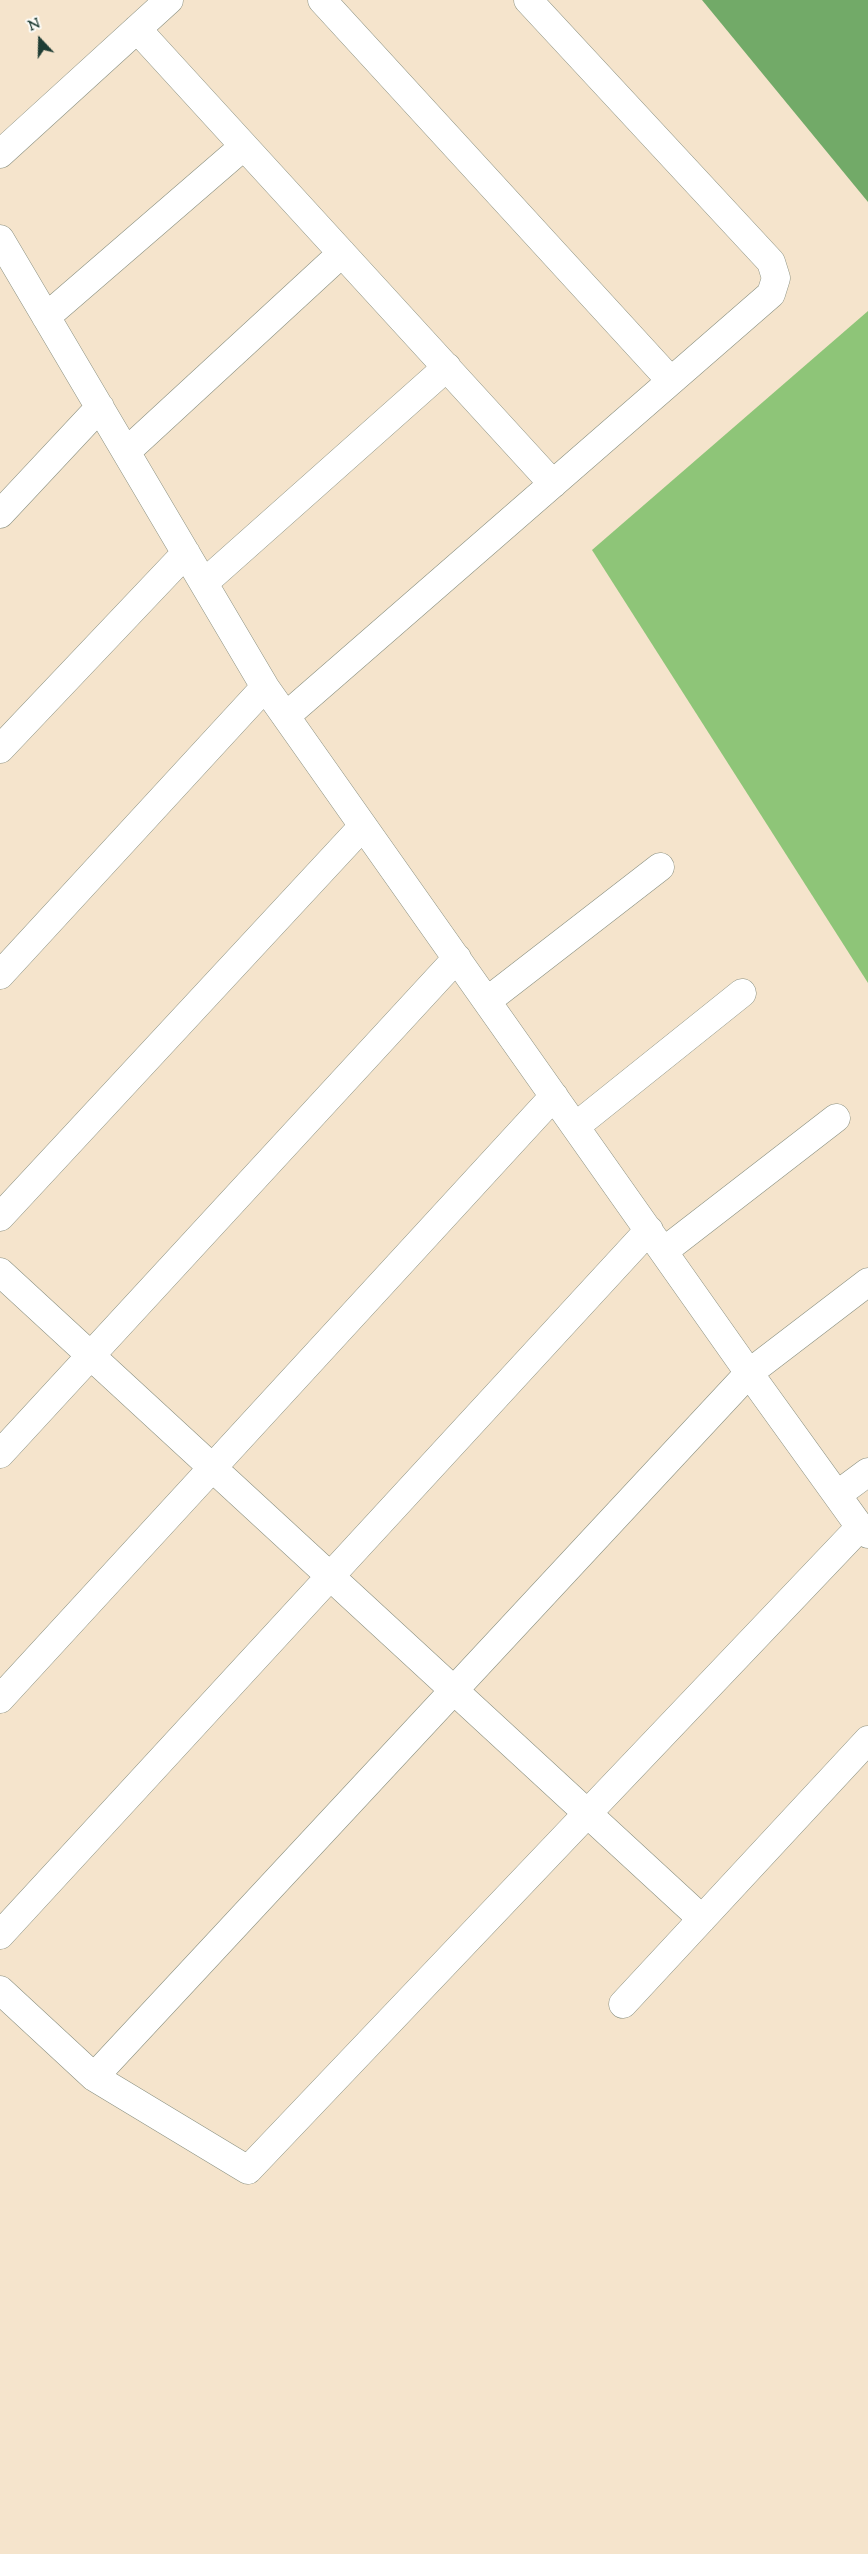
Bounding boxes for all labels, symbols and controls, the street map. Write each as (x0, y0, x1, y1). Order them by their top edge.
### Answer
north arrow (15, 15, 65, 65)
text: N (26, 15, 43, 37)

